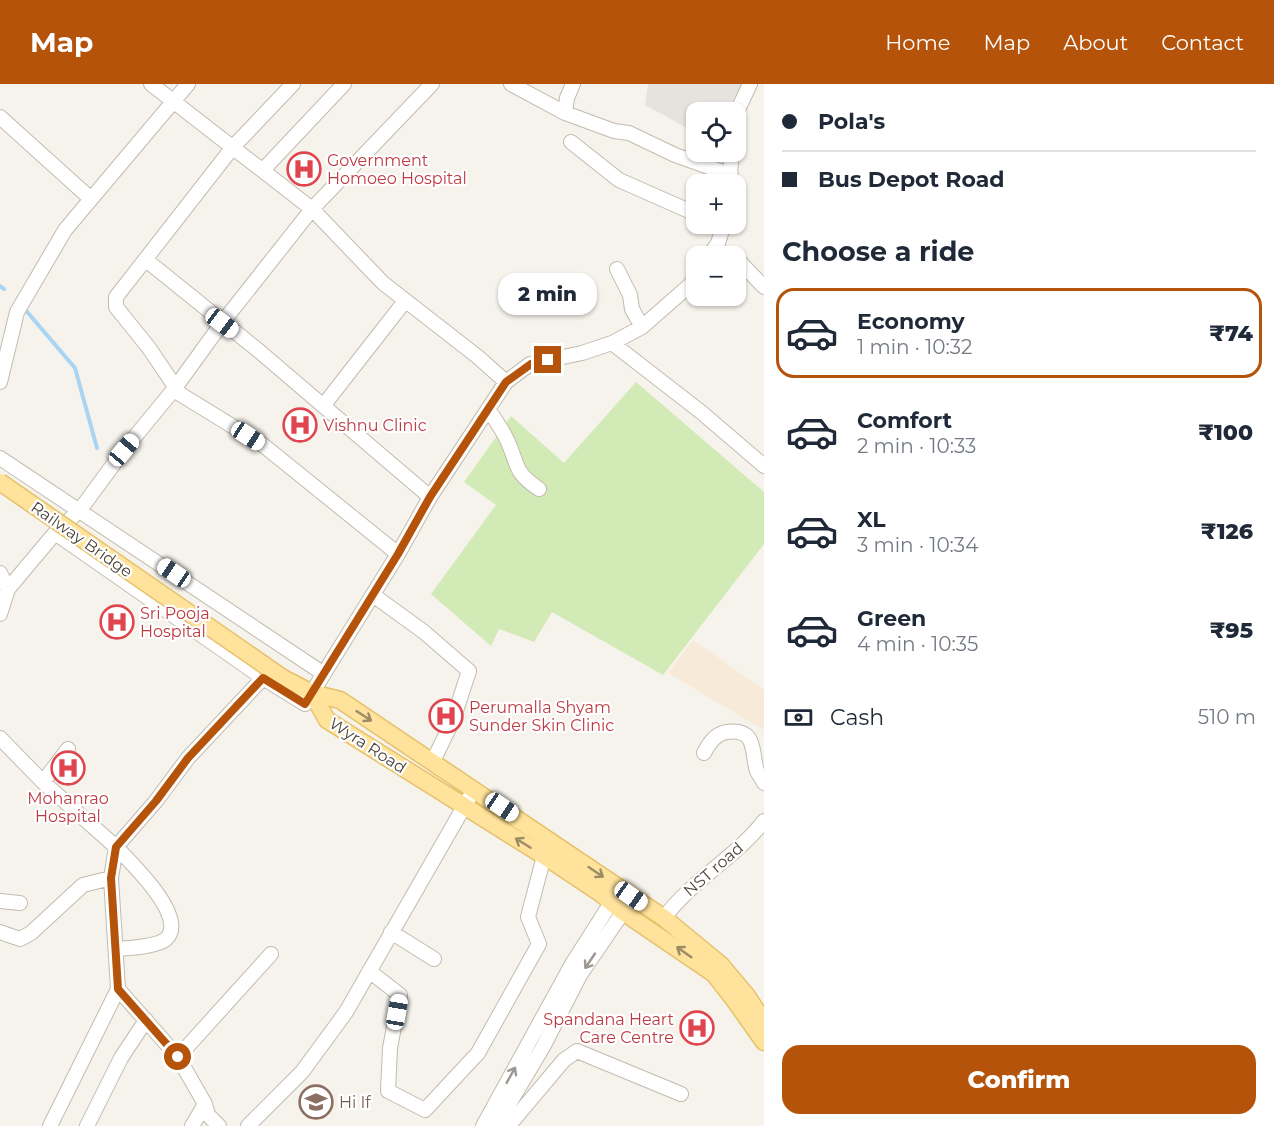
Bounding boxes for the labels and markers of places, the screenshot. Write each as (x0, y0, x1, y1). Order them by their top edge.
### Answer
hospital icon: Government Homoeo Hospital (286, 151, 322, 187)
place label: Government Homoeo Hospital (327, 151, 467, 188)
hospital icon: Vishnu Clinic (282, 407, 318, 443)
place label: Vishnu Clinic (323, 416, 427, 435)
hospital icon: Sri Pooja Hospital (99, 604, 135, 640)
place label: Sri Pooja Hospital (140, 604, 210, 641)
hospital icon: Perumalla Shyam Sunder Skin Clinic (428, 698, 464, 734)
place label: Perumalla Shyam Sunder Skin Clinic (469, 698, 614, 735)
hospital icon: Mohanrao Hospital (50, 750, 86, 786)
place label: Mohanrao Hospital (27, 789, 109, 826)
place label: Spandana Heart Care Centre (543, 1010, 674, 1047)
hospital icon: Spandana Heart Care Centre (679, 1010, 715, 1046)
school or university icon: Hi If (298, 1084, 334, 1120)
place label: Hi If (339, 1093, 371, 1112)

